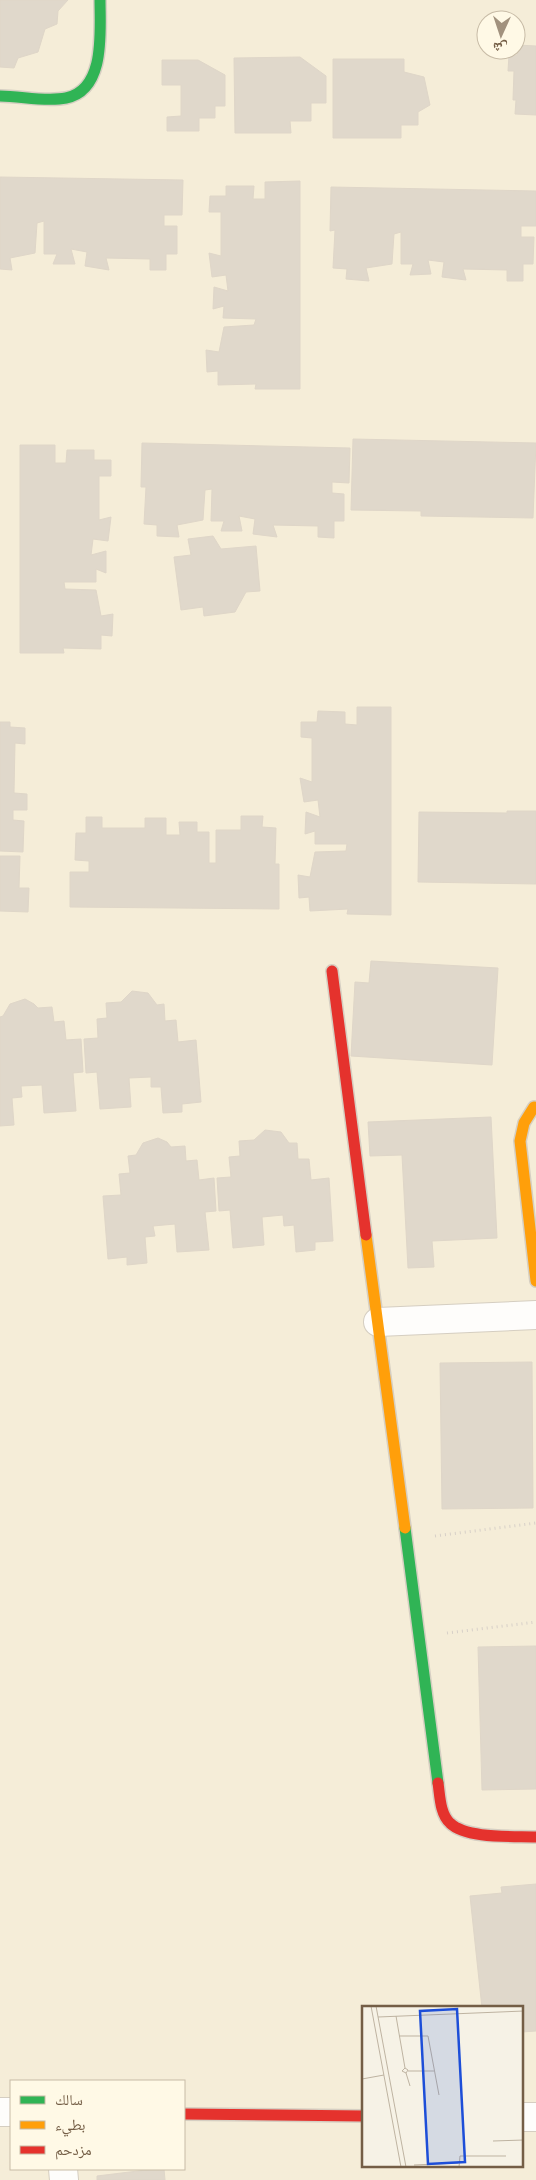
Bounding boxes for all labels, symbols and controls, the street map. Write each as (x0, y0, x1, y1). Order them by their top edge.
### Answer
north arrow (476, 10, 526, 60)
text: ش (492, 39, 508, 57)
inset map (362, 2006, 524, 2168)
legend (10, 2080, 185, 2170)
text: سالك (55, 2090, 83, 2109)
text: بطيء (55, 2115, 85, 2137)
text: مزدحم (55, 2140, 92, 2160)

